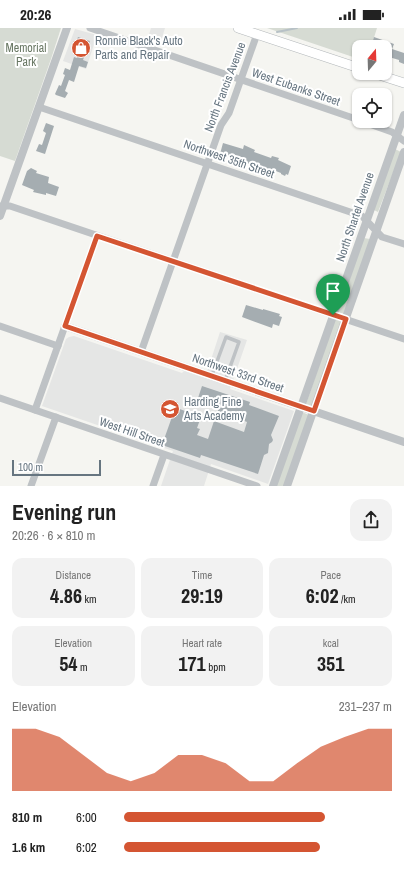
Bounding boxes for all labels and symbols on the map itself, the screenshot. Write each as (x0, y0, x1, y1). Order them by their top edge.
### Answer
place label: Ronnie Black's Auto Parts and Repair (95, 33, 183, 63)
shop icon: Ronnie Black's Auto Parts and Repair (70, 37, 92, 59)
park label: Memorial Park (5, 40, 47, 70)
street label: North Francis Avenue (201, 40, 249, 134)
north arrow (352, 40, 392, 80)
street label: West Eubanks Street (250, 64, 342, 110)
street label: Northwest 35th Street (181, 136, 277, 182)
street label: North Shartel Avenue (332, 170, 378, 264)
pin (316, 274, 350, 315)
street label: Northwest 33rd Street (190, 350, 286, 396)
place label: Harding Fine Arts Academy (183, 394, 245, 424)
school or university icon: Harding Fine Arts Academy (159, 398, 181, 420)
street label: West Hill Street (97, 413, 167, 451)
scale bar (12, 458, 101, 477)

